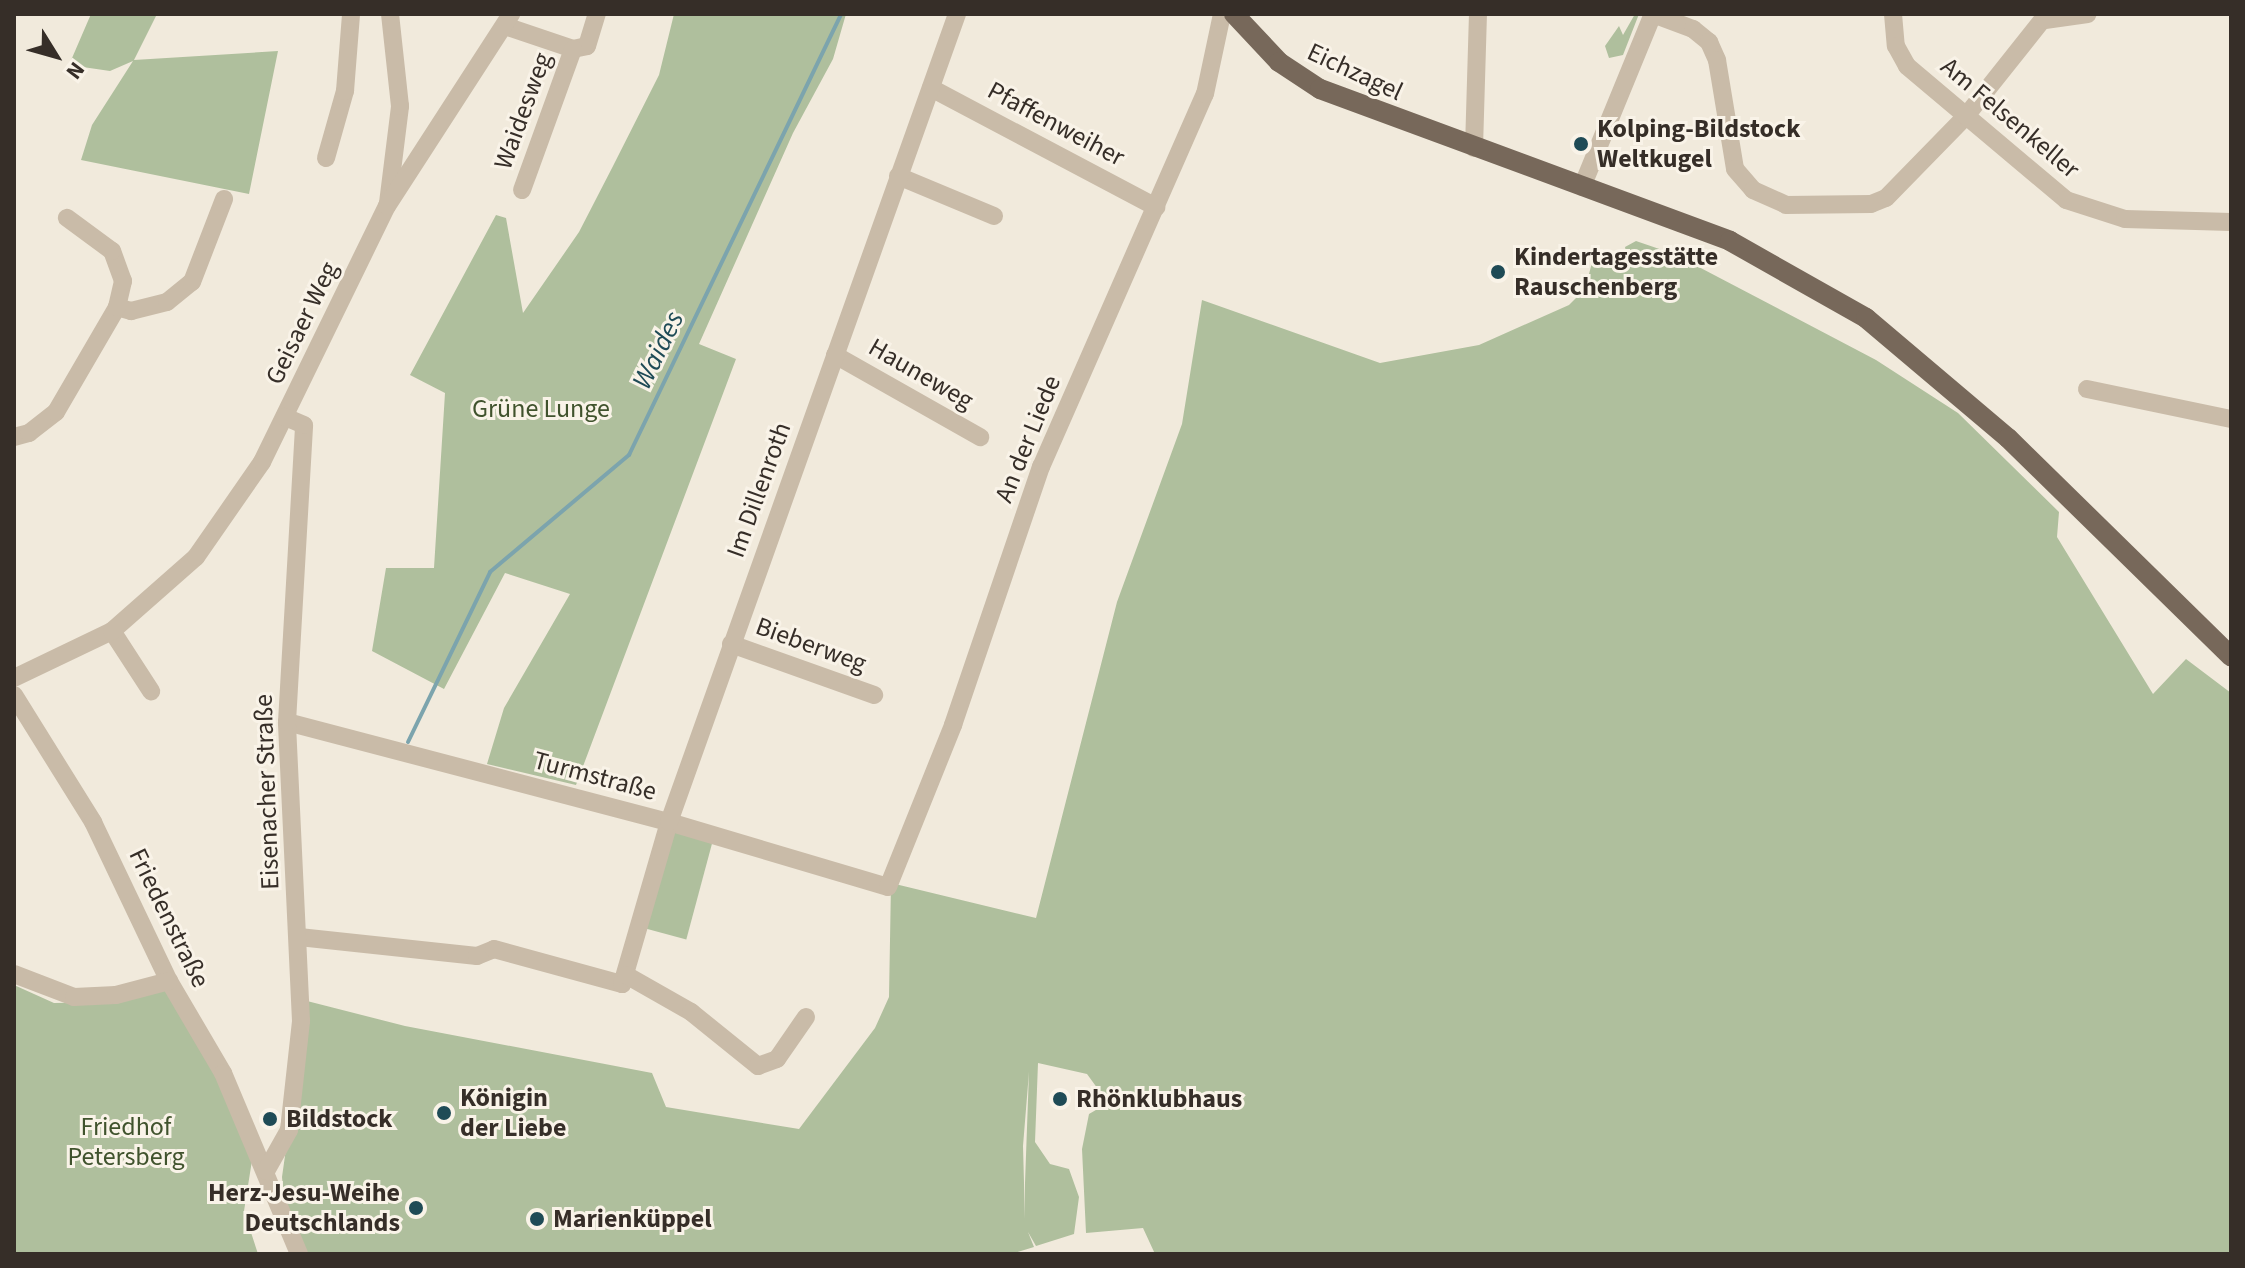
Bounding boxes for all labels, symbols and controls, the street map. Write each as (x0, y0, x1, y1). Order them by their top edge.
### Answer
north arrow (16, 16, 96, 96)
street label: Eichzagel (1302, 36, 1408, 108)
street label: Waidesweg (487, 48, 559, 174)
street label: Am Felsenkeller (1934, 51, 2086, 185)
text: N (58, 55, 92, 86)
street label: Pfaffenweiher (982, 75, 1130, 173)
place label: Kolping-Bildstock Weltkugel (1597, 113, 1800, 174)
marker: Kolping-Bildstock Weltkugel (1572, 135, 1590, 153)
place label: Kindertagesstätte Rauschenberg (1514, 241, 1718, 302)
street label: Geisaer Weg (259, 257, 345, 389)
marker: Kindertagesstätte Rauschenberg (1489, 263, 1507, 281)
water label: Waides (625, 306, 691, 394)
street label: Hauneweg (863, 332, 979, 416)
street label: An der Liede (988, 371, 1068, 507)
park label: Grüne Lunge (472, 393, 610, 425)
street label: Im Dillenroth (720, 418, 798, 562)
street label: Bieberweg (751, 611, 871, 679)
street label: Eisenacher Straße (248, 694, 286, 890)
street label: Turmstraße (530, 745, 660, 807)
street label: Friedenstraße (122, 843, 216, 993)
place label: Königin der Liebe (460, 1082, 566, 1144)
place label: Rhönklubhaus (1076, 1083, 1242, 1115)
marker: Rhönklubhaus (1051, 1090, 1069, 1108)
place label: Bildstock (286, 1103, 393, 1135)
marker: Königin der Liebe (435, 1104, 453, 1122)
marker: Bildstock (261, 1110, 279, 1128)
park label: Friedhof Petersberg (67, 1111, 185, 1172)
place label: Herz-Jesu-Weihe Deutschlands (208, 1177, 400, 1238)
marker: Herz-Jesu-Weihe Deutschlands (407, 1199, 425, 1217)
place label: Marienküppel (553, 1203, 712, 1235)
marker: Marienküppel (528, 1210, 546, 1228)

